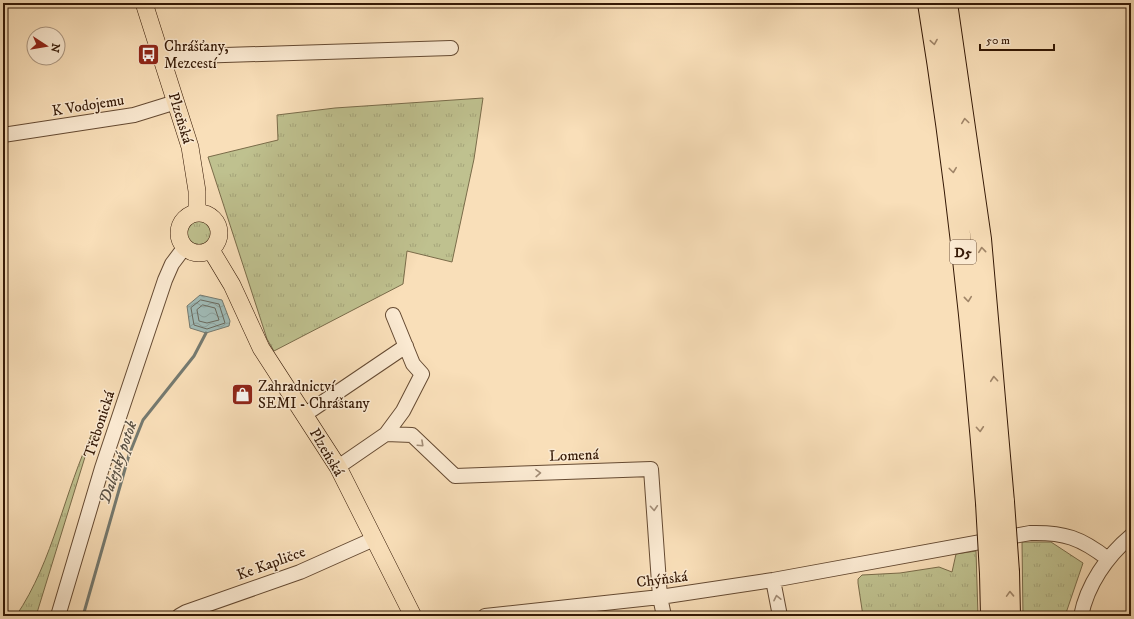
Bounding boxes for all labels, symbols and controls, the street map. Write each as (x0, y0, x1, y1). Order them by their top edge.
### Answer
north arrow (26, 26, 66, 66)
scale bar (980, 26, 1054, 52)
text: 50 m (986, 33, 1010, 48)
place label: Chrášťany, Mezcestí (164, 37, 228, 73)
one-way arrow (930, 38, 938, 45)
text: N (47, 42, 63, 54)
bus stop icon: Chrášťany, Mezcestí (135, 42, 161, 68)
street label: K Vodojemu (51, 90, 126, 121)
street label: Plzeňská (164, 90, 197, 147)
one-way arrow (961, 118, 970, 124)
one-way arrow (948, 167, 957, 173)
road number: D5 (950, 240, 976, 264)
one-way arrow (977, 247, 986, 253)
one-way arrow (963, 296, 972, 302)
one-way arrow (990, 376, 999, 382)
place label: Zahradnictví SEMI - Chráštany (258, 377, 371, 413)
shop icon: Zahradnictví SEMI - Chráštany (230, 382, 256, 408)
street label: Třebonická (80, 388, 119, 460)
water label: Dalejský potok (94, 418, 142, 507)
street label: Plzeňská (305, 425, 349, 480)
one-way arrow (975, 426, 984, 432)
one-way arrow (416, 440, 424, 447)
street label: Lomená (549, 445, 600, 466)
one-way arrow (535, 469, 541, 477)
one-way arrow (649, 505, 658, 511)
street label: Ke Kapličce (234, 542, 308, 585)
street label: Chýňská (635, 567, 689, 592)
one-way arrow (1006, 591, 1014, 597)
one-way arrow (773, 595, 781, 601)

